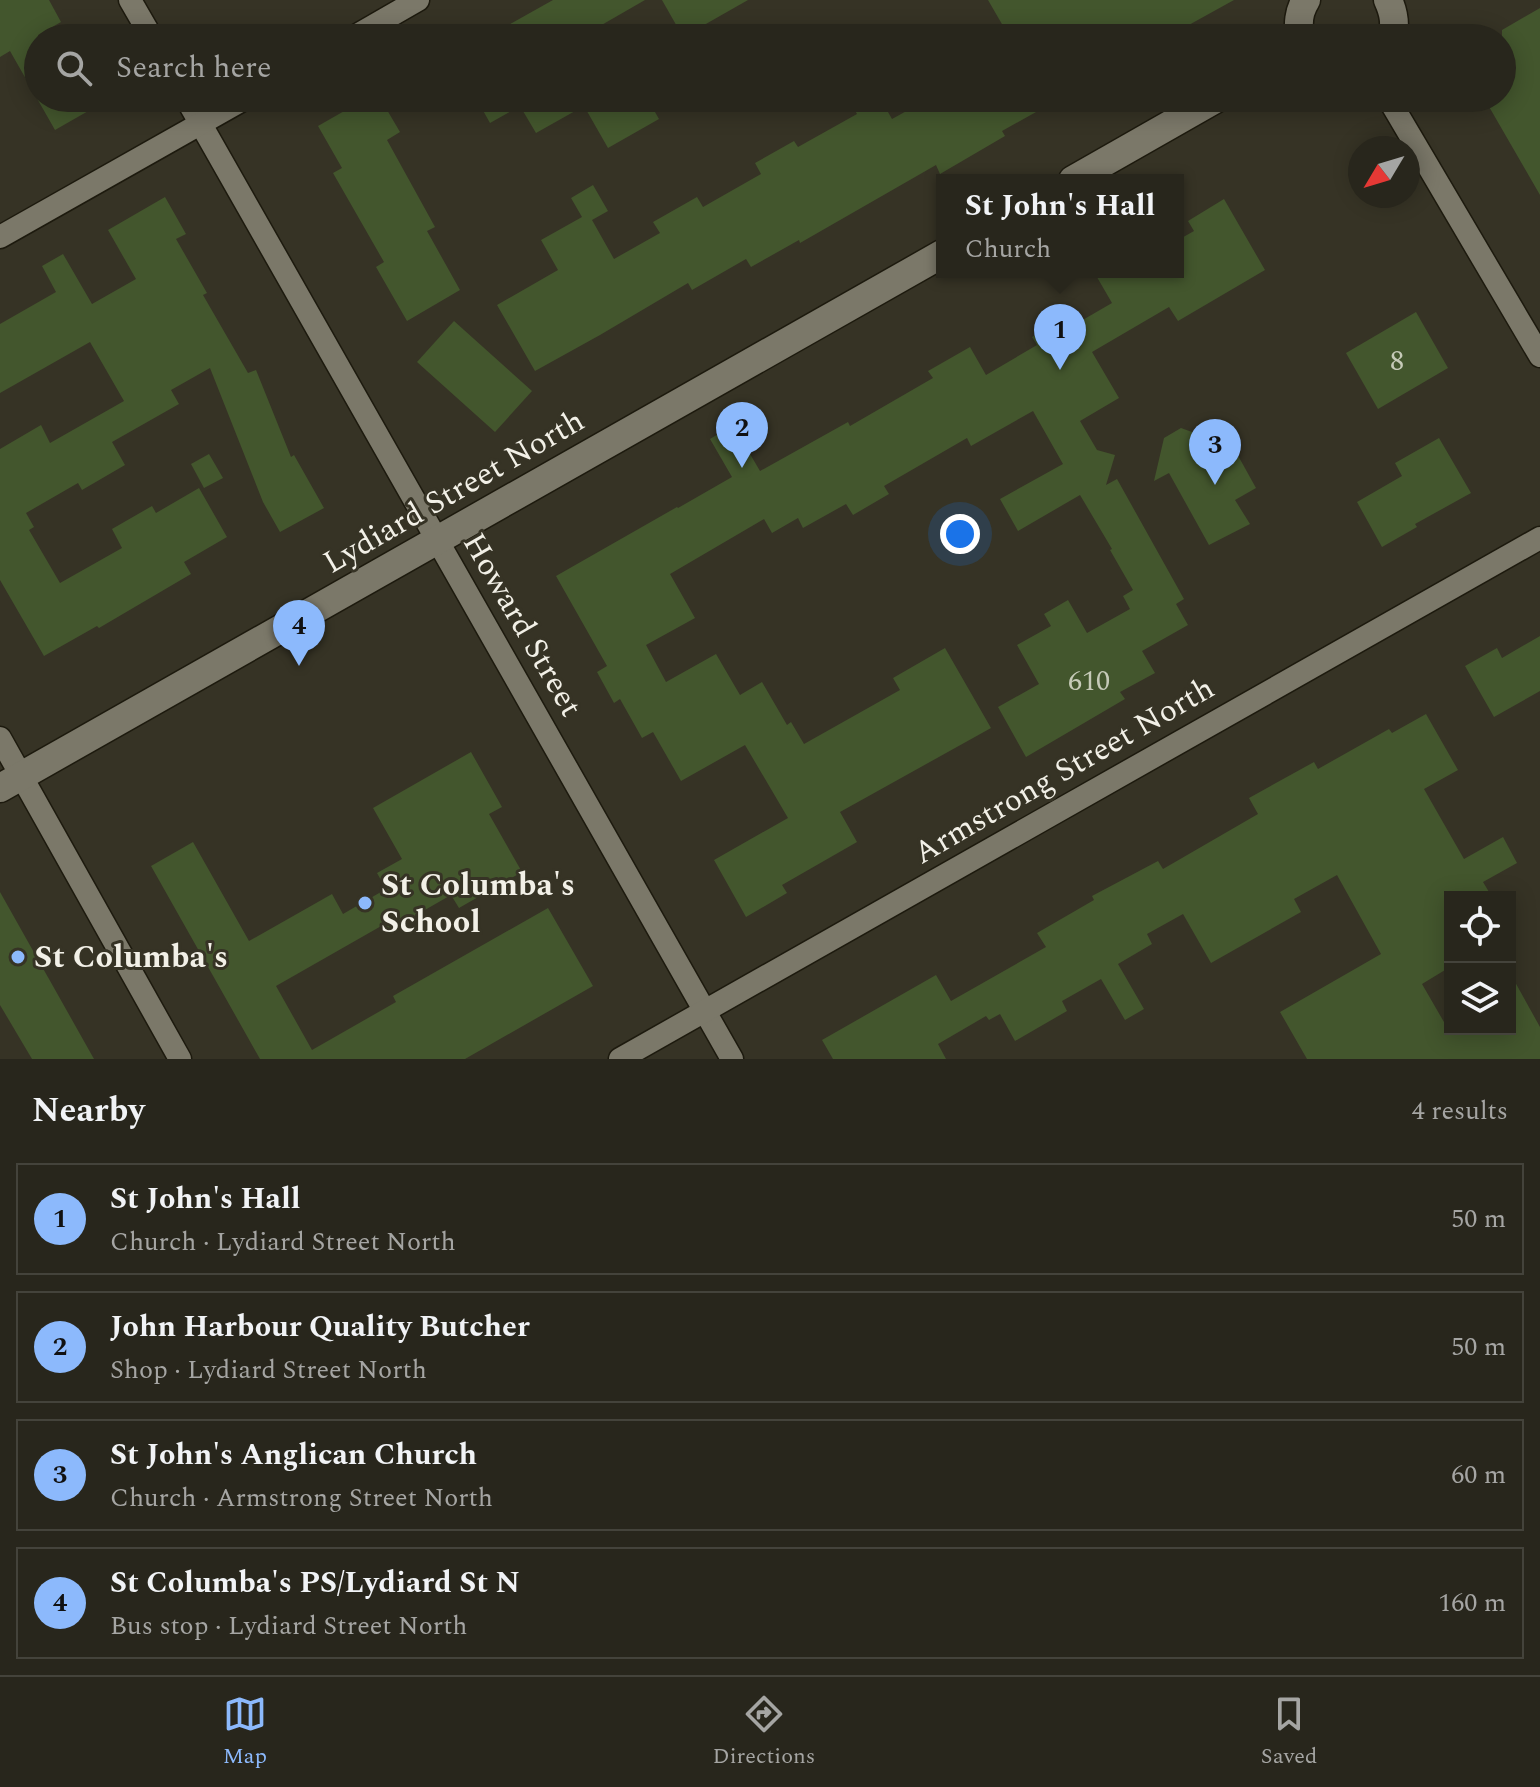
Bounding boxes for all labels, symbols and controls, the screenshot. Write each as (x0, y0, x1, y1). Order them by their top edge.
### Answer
search box (24, 24, 1516, 112)
text: Search here (116, 45, 272, 91)
icon: search (52, 46, 96, 90)
north arrow (1348, 136, 1420, 208)
popup (936, 174, 1184, 278)
text: St John's Hall (965, 183, 1155, 229)
text: Church (965, 229, 1051, 269)
pin: 1 (1034, 304, 1086, 370)
house number: 8 (1390, 340, 1404, 383)
street label: Lydiard Street North (314, 397, 594, 587)
pin: 2 (716, 402, 768, 468)
pin: 3 (1189, 419, 1241, 485)
your location (940, 514, 980, 554)
street label: Howard Street (449, 524, 595, 726)
pin: 4 (273, 600, 325, 666)
house number: 610 (1068, 660, 1110, 703)
street label: Armstrong Street North (904, 665, 1224, 877)
place label: St Columba's School (381, 861, 575, 947)
map controls (1444, 891, 1516, 1035)
button: locate (1444, 891, 1516, 963)
marker: St Columba's School (356, 894, 374, 912)
place label: St Columba's (34, 933, 228, 982)
marker: St Columba's (9, 948, 27, 966)
button: layers (1444, 963, 1516, 1035)
text: Nearby (32, 1085, 145, 1137)
text: 4 results (1412, 1091, 1508, 1131)
text: St John's Hall (110, 1176, 301, 1222)
text: 1 (53, 1199, 67, 1239)
text: 50 m (1451, 1199, 1506, 1239)
text: Church · Lydiard Street North (110, 1222, 456, 1262)
text: John Harbour Quality Butcher (110, 1304, 530, 1350)
text: 2 (53, 1327, 67, 1367)
text: 50 m (1451, 1327, 1506, 1367)
text: Shop · Lydiard Street North (110, 1350, 427, 1390)
text: St John's Anglican Church (110, 1432, 477, 1478)
text: 3 (53, 1455, 67, 1495)
text: 60 m (1451, 1455, 1506, 1495)
text: Church · Armstrong Street North (110, 1478, 493, 1518)
text: St Columba's PS/Lydiard St N (110, 1560, 520, 1606)
text: 4 (53, 1583, 67, 1623)
text: 160 m (1438, 1583, 1506, 1623)
text: Bus stop · Lydiard Street North (110, 1606, 467, 1646)
tab: Map (223, 1692, 267, 1773)
tab: Directions (713, 1692, 815, 1773)
tab: Saved (1261, 1692, 1317, 1773)

